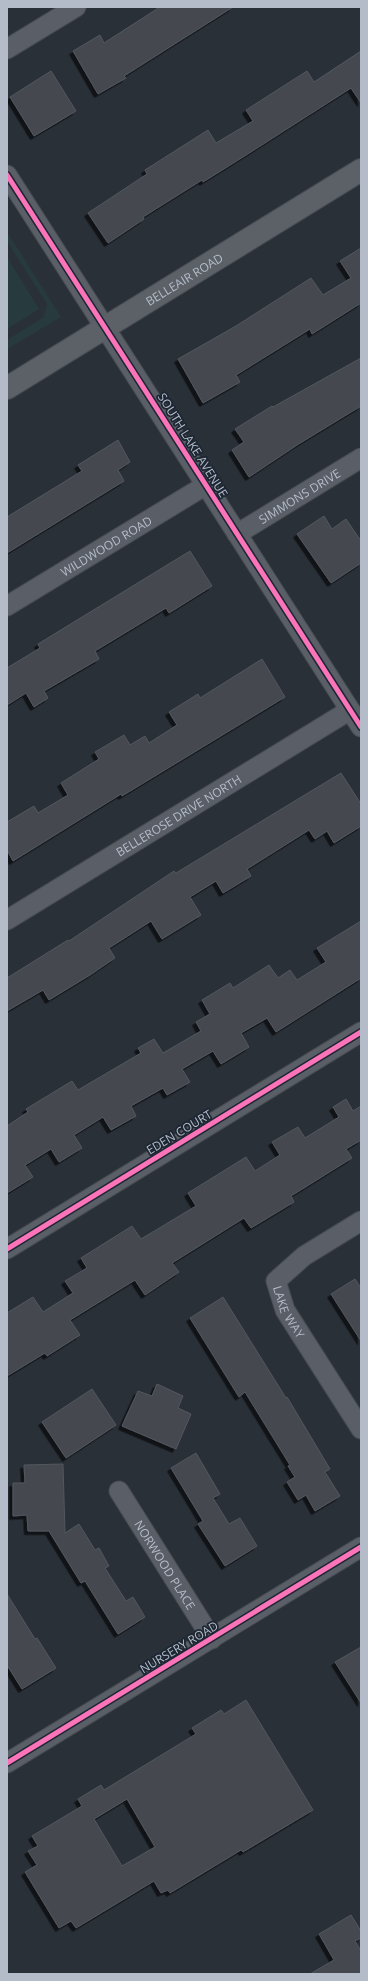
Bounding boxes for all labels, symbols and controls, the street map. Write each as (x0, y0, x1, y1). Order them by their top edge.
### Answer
street label: BELLEAIR ROAD (142, 249, 226, 309)
street label: SOUTH LAKE AVENUE (154, 390, 232, 500)
street label: SIMMONS DRIVE (255, 464, 343, 527)
street label: WILDWOOD ROAD (57, 511, 155, 580)
street label: BELLEROSE DRIVE NORTH (112, 770, 244, 860)
street label: EDEN COURT (143, 1105, 215, 1158)
street label: LAKE WAY (269, 1284, 309, 1341)
street label: NORWOOD PLACE (131, 1517, 200, 1613)
street label: NURSERY ROAD (137, 1617, 221, 1677)

